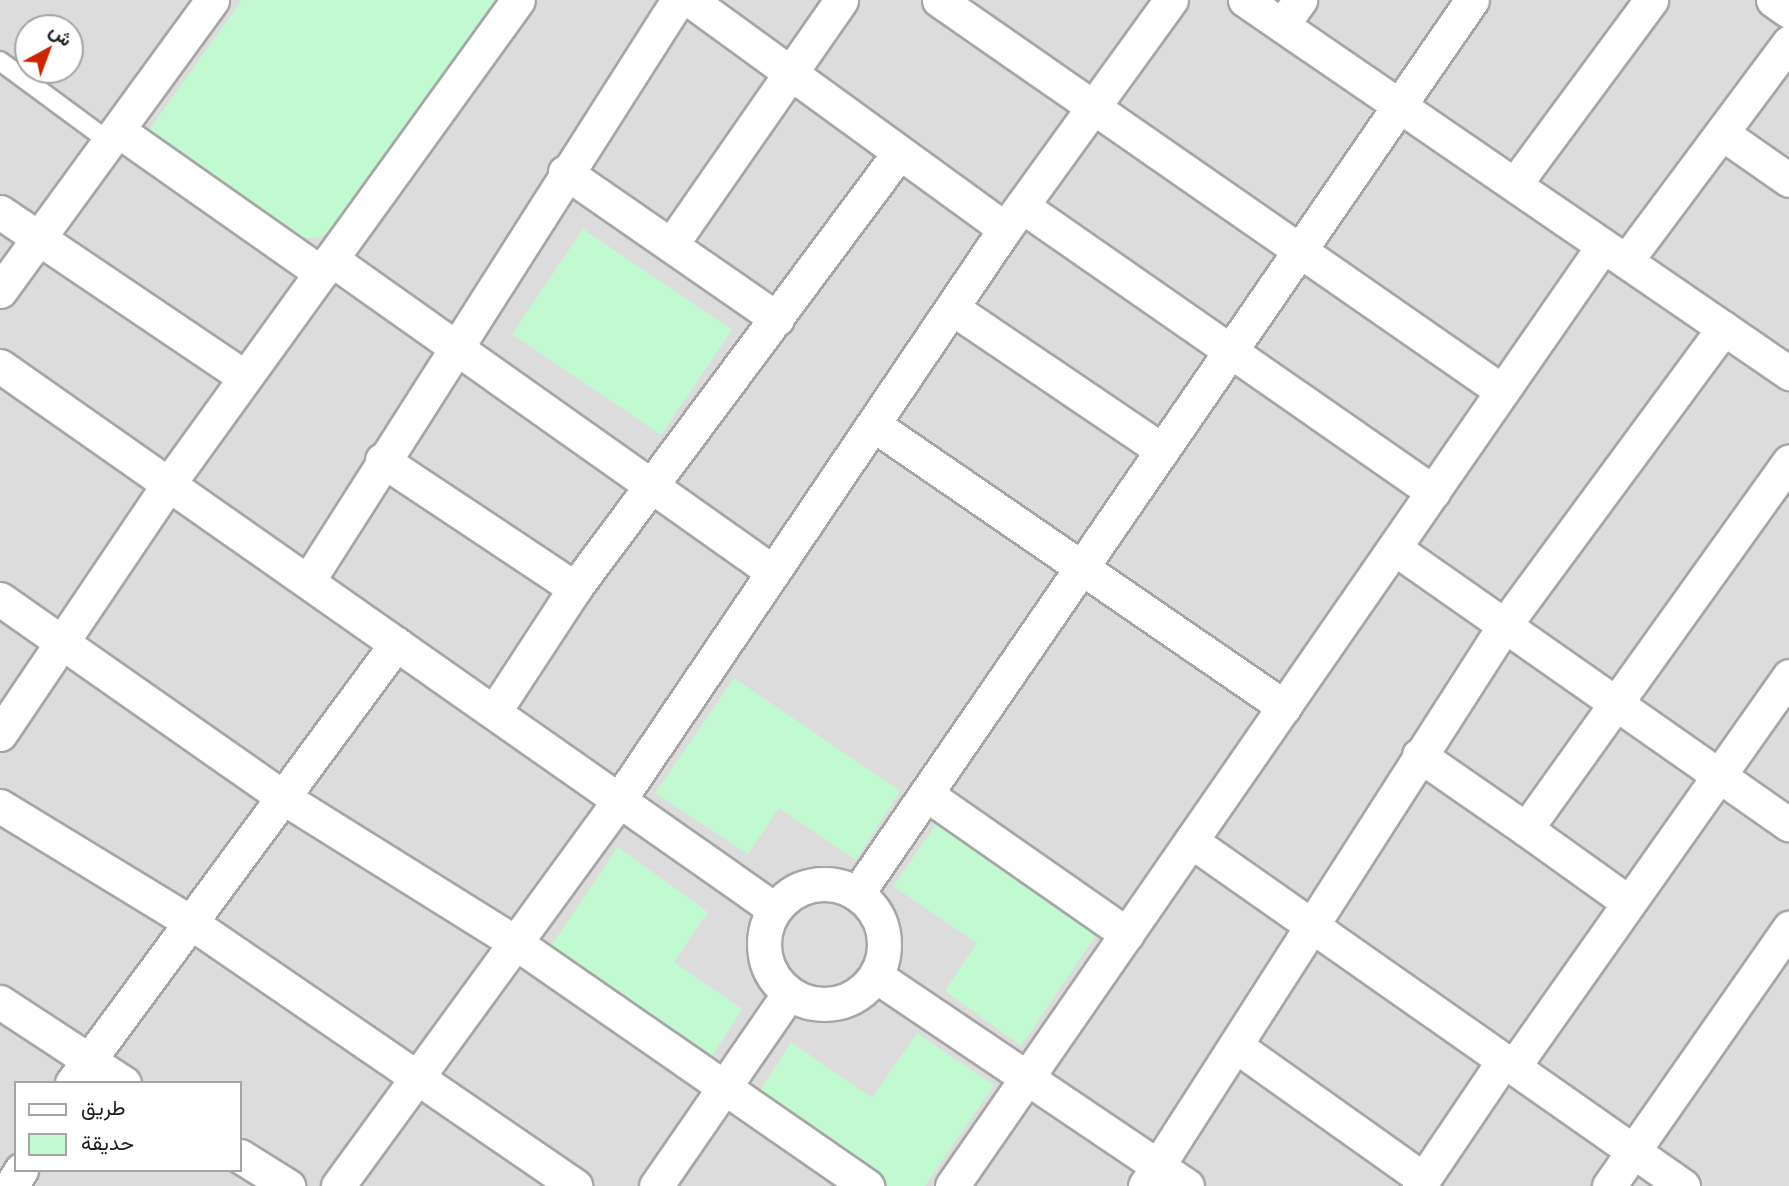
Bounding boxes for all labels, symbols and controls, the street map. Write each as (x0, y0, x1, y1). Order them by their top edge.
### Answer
north arrow (14, 14, 84, 84)
text: ش (45, 18, 78, 51)
legend (14, 1081, 242, 1172)
text: طريق (81, 1094, 126, 1121)
text: حديقة (81, 1129, 134, 1156)

